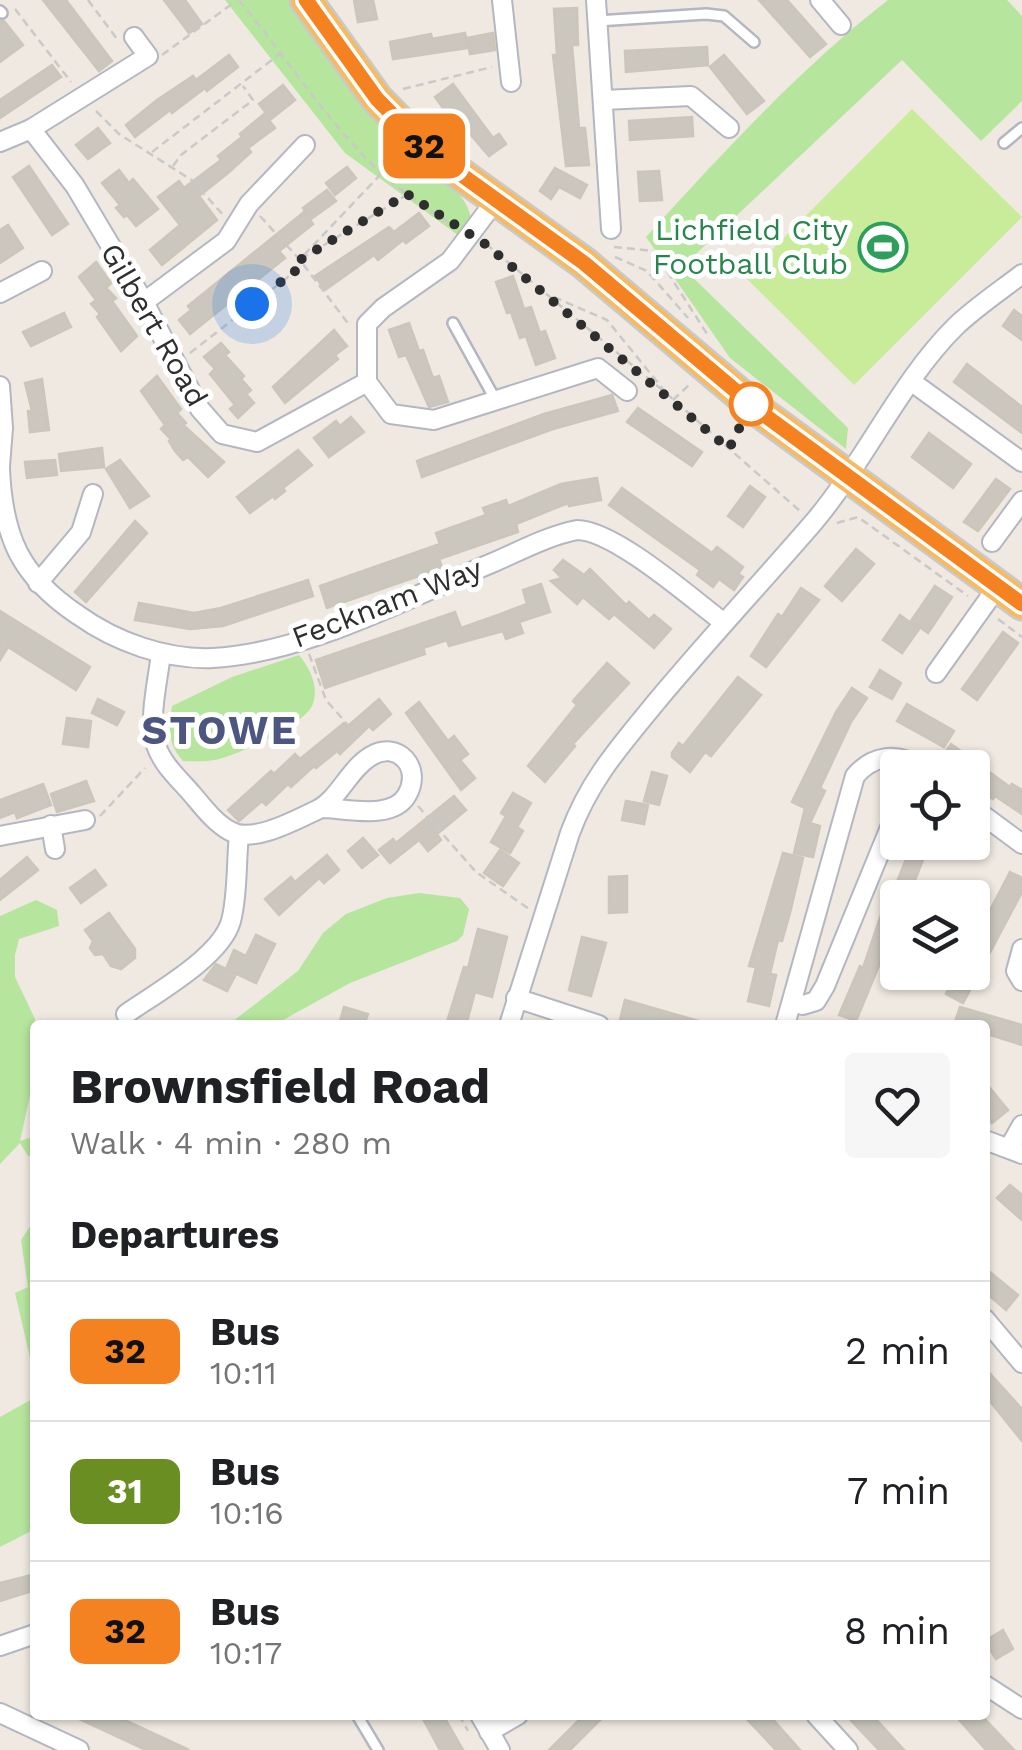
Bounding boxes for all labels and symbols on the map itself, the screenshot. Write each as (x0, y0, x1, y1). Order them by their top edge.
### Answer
line badge: 32 (379, 114, 469, 178)
place label: Lichfield City Football Club (653, 212, 849, 281)
sports icon: Lichfield City Football Club (857, 221, 909, 273)
street label: Gilbert Road (94, 237, 215, 412)
your location (227, 279, 277, 329)
unlabelled marker (730, 383, 772, 425)
street label: Fecknam Way (287, 550, 487, 655)
district label: STOWE (142, 707, 298, 754)

